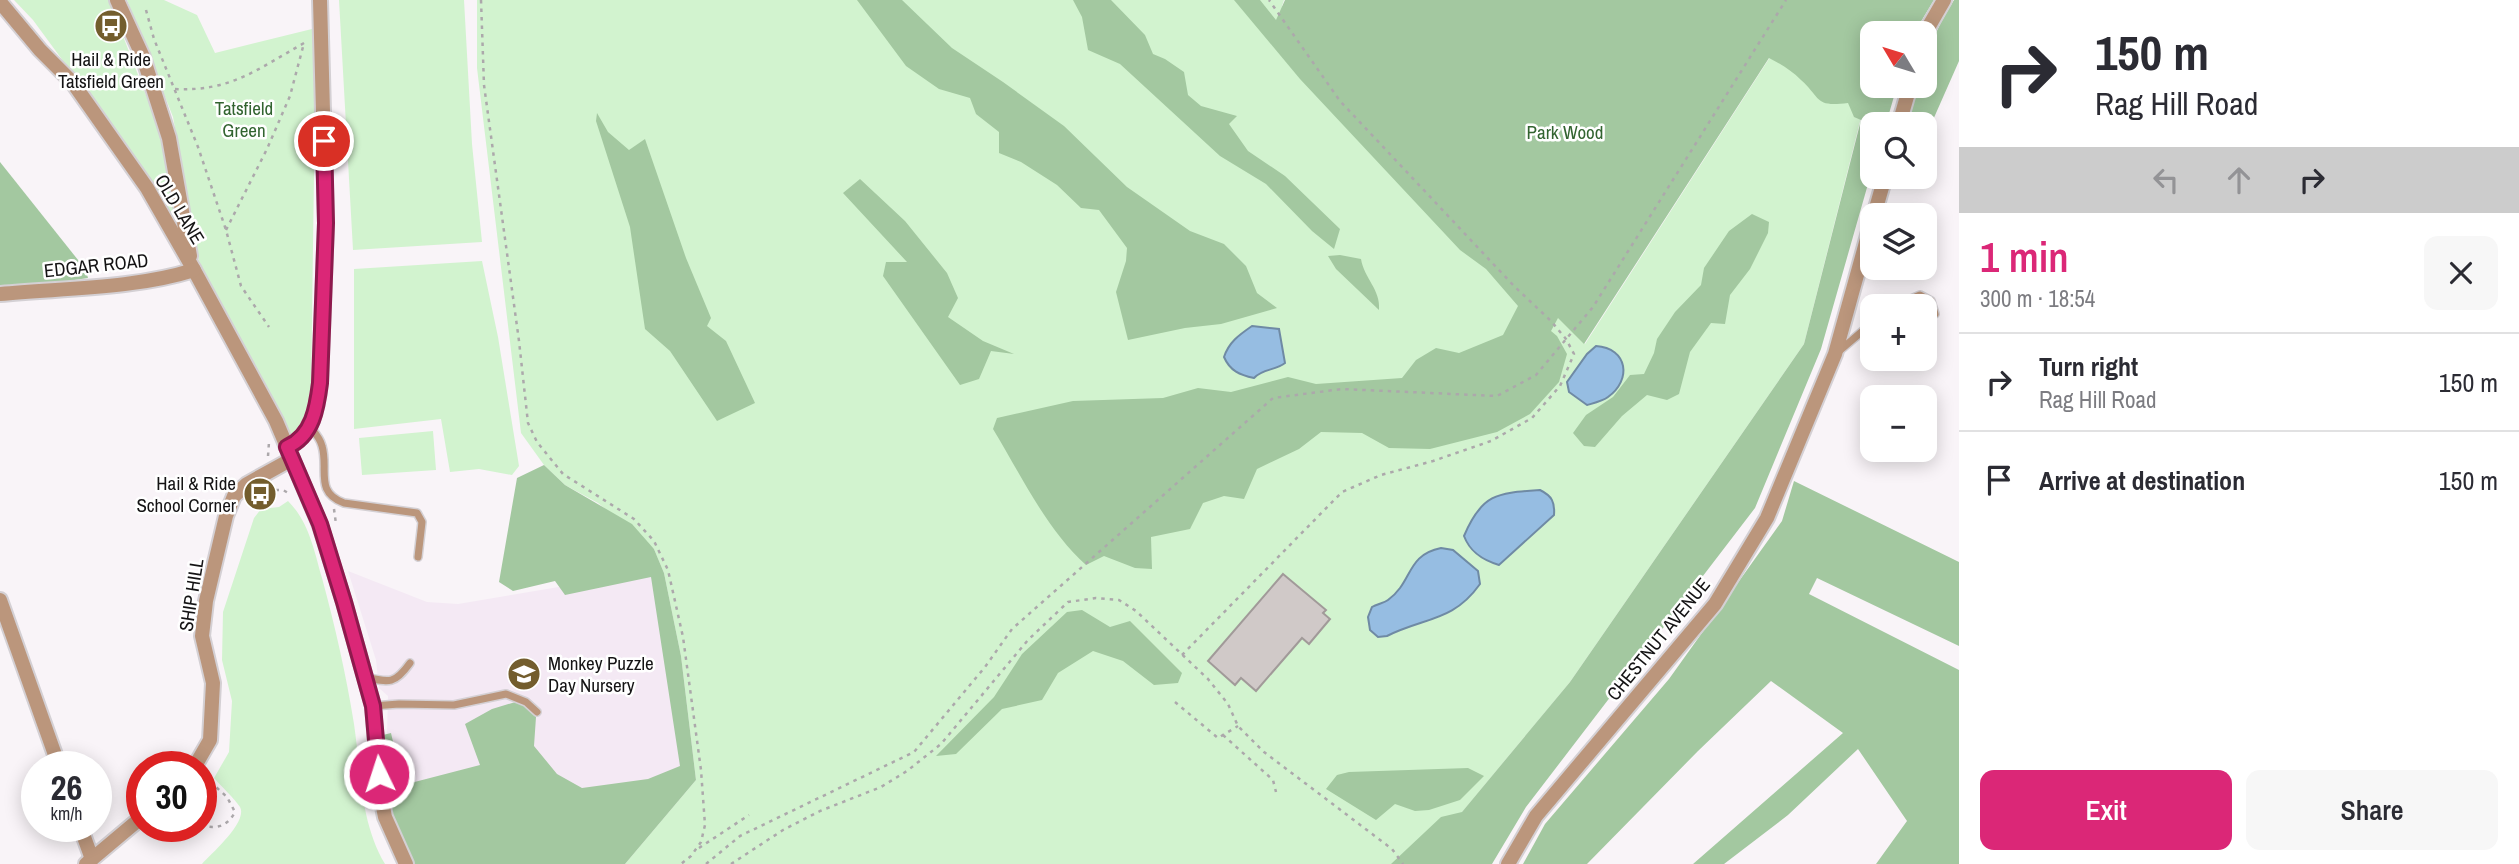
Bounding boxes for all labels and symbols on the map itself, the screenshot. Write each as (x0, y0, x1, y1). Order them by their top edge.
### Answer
bus stop icon: Hail & Ride Tatsfield Green (92, 7, 130, 45)
north arrow (1860, 21, 1937, 98)
place label: Hail & Ride Tatsfield Green (58, 46, 164, 94)
park label: Tatsfield Green (215, 95, 273, 143)
pin (294, 111, 354, 171)
park label: Park Wood (1527, 119, 1603, 145)
street label: OLD LANE (149, 169, 211, 249)
street label: EDGAR ROAD (43, 247, 149, 283)
place label: Hail & Ride School Corner (136, 470, 237, 518)
bus stop icon: Hail & Ride School Corner (241, 475, 279, 513)
street label: SHIP HILL (172, 556, 210, 633)
street label: CHESTNUT AVENUE (1600, 572, 1716, 706)
place label: Monkey Puzzle Day Nursery (548, 650, 654, 698)
school or university icon: Monkey Puzzle Day Nursery (505, 655, 543, 693)
position arrow (342, 737, 416, 811)
speed limit sign: 30 (126, 751, 217, 842)

